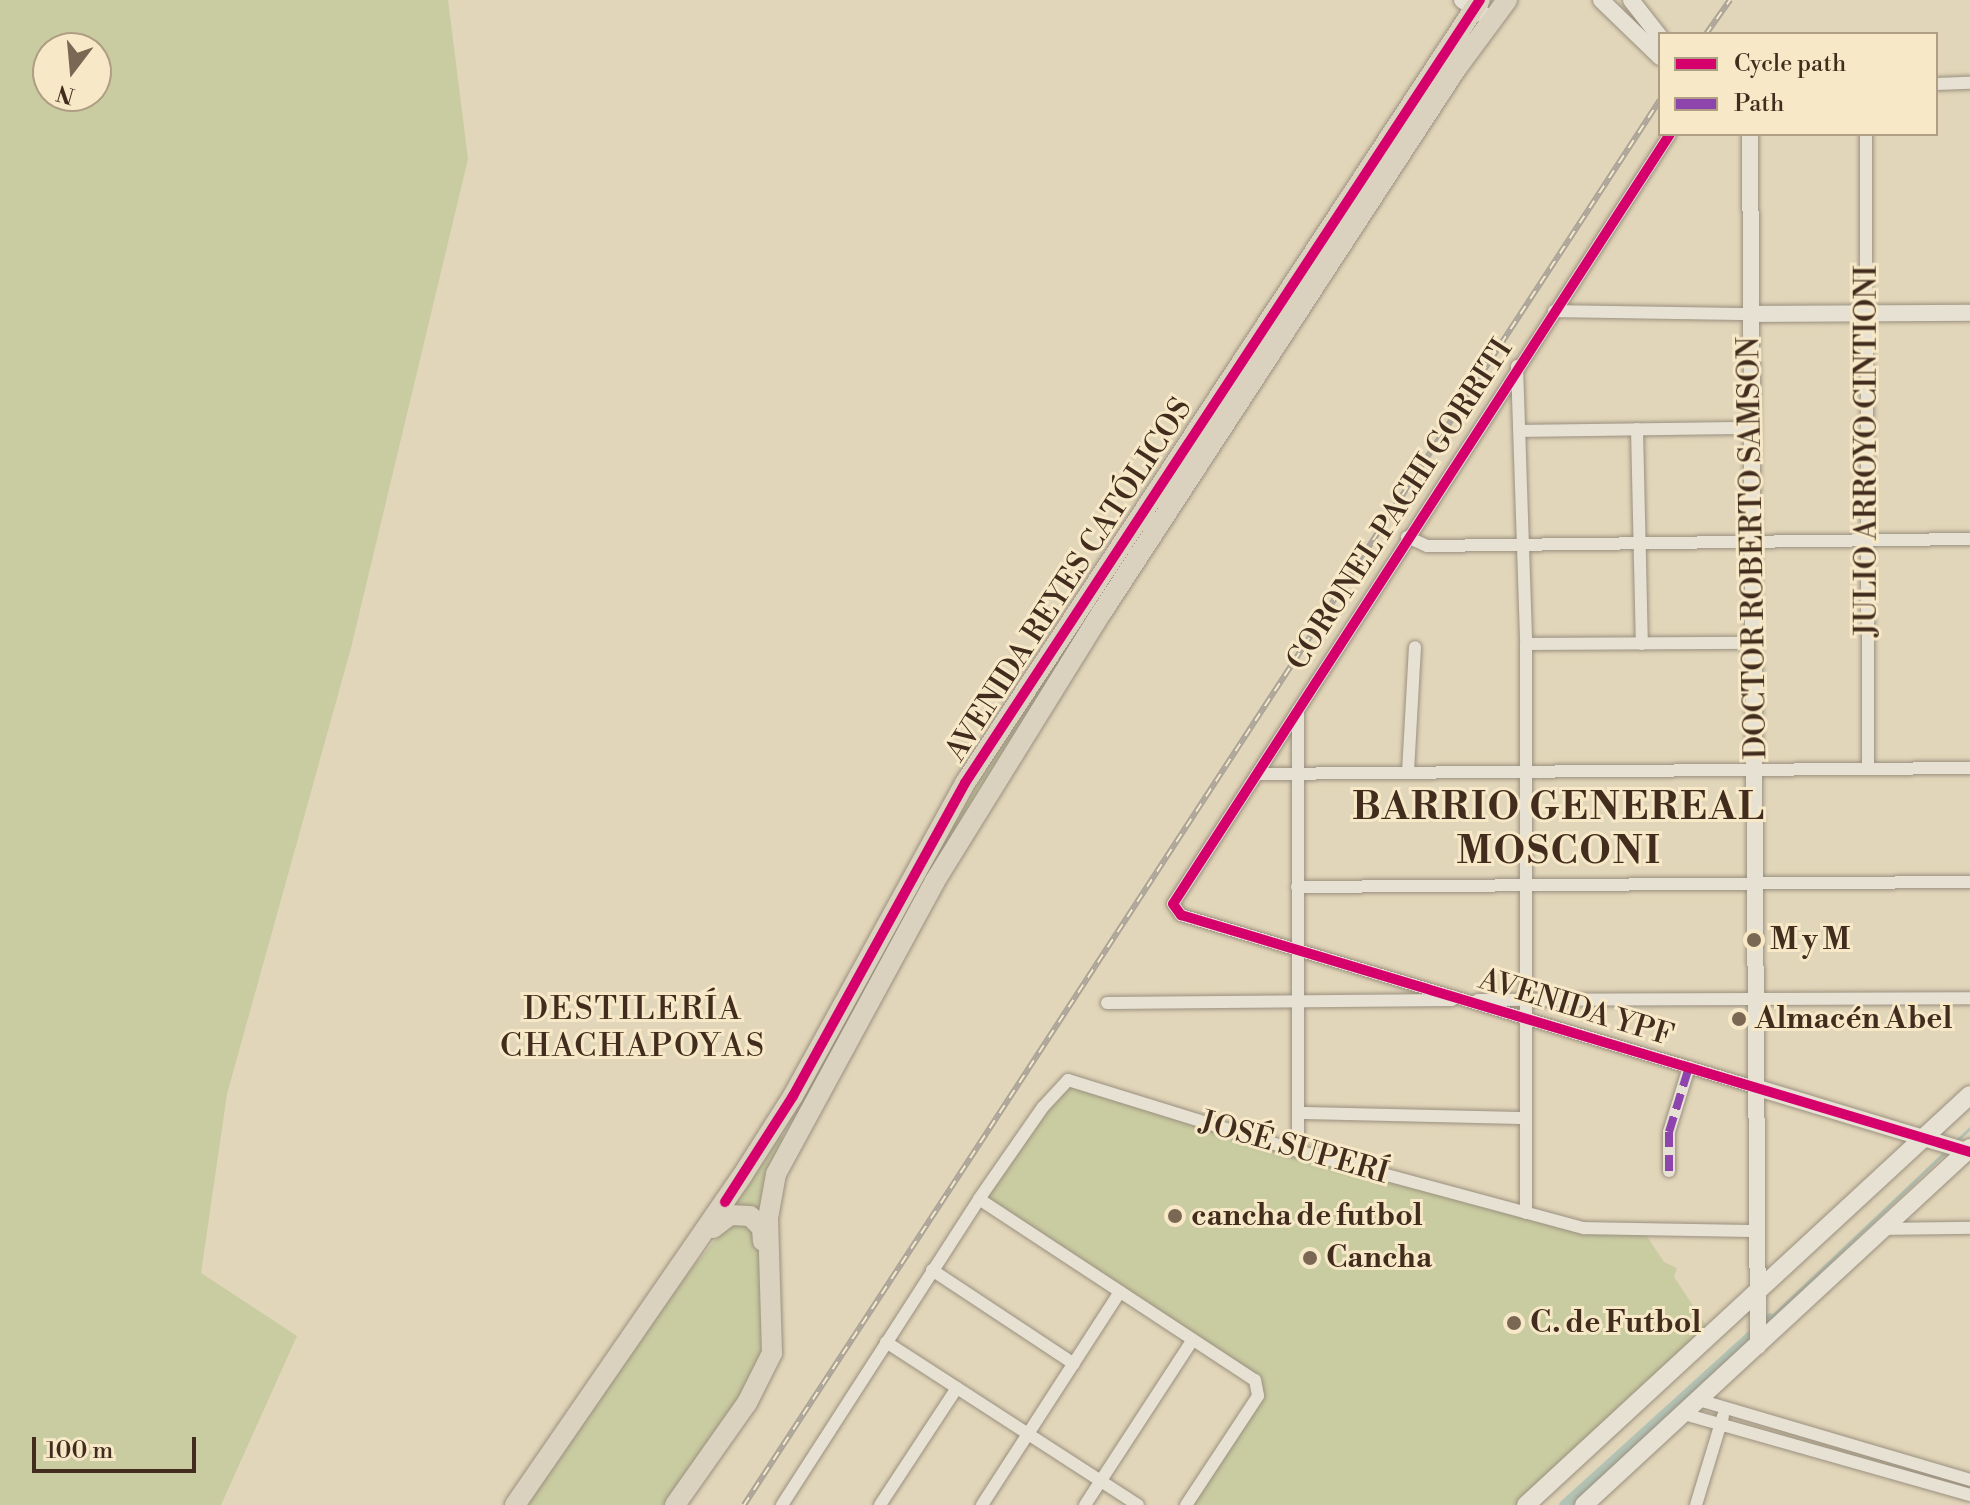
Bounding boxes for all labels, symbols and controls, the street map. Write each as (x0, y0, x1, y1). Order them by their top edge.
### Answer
north arrow (32, 32, 112, 112)
legend (1658, 32, 1938, 136)
text: Cycle path (1734, 49, 1846, 79)
text: N (54, 78, 78, 109)
text: Path (1734, 89, 1784, 119)
street label: JULIO ARROYO CINTIONI (1849, 265, 1885, 637)
street label: CORONEL PACHI GORRITI (1280, 333, 1520, 677)
street label: DOCTOR ROBERTO SAMSON (1731, 336, 1775, 760)
street label: AVENIDA REYES CATÓLICOS (938, 392, 1200, 768)
district label: BARRIO GENEREAL MOSCONI (1352, 785, 1766, 874)
place label: M y M (1770, 922, 1850, 958)
marker: M y M (1745, 931, 1763, 949)
street label: AVENIDA YPF (1474, 961, 1678, 1055)
district label: DESTILERÍA CHACHAPOYAS (500, 991, 766, 1066)
place label: Almacén Abel (1755, 1001, 1952, 1037)
marker: Almacén Abel (1730, 1010, 1748, 1028)
street label: JOSÉ SUPERÍ (1196, 1104, 1392, 1192)
place label: cancha de futbol (1191, 1198, 1423, 1234)
marker: cancha de futbol (1166, 1207, 1184, 1225)
place label: Cancha (1326, 1240, 1432, 1276)
marker: Cancha (1301, 1249, 1319, 1267)
place label: C. de Futbol (1530, 1305, 1701, 1341)
marker: C. de Futbol (1505, 1314, 1523, 1332)
scale bar (36, 1421, 200, 1471)
text: 100 m (46, 1436, 113, 1466)

